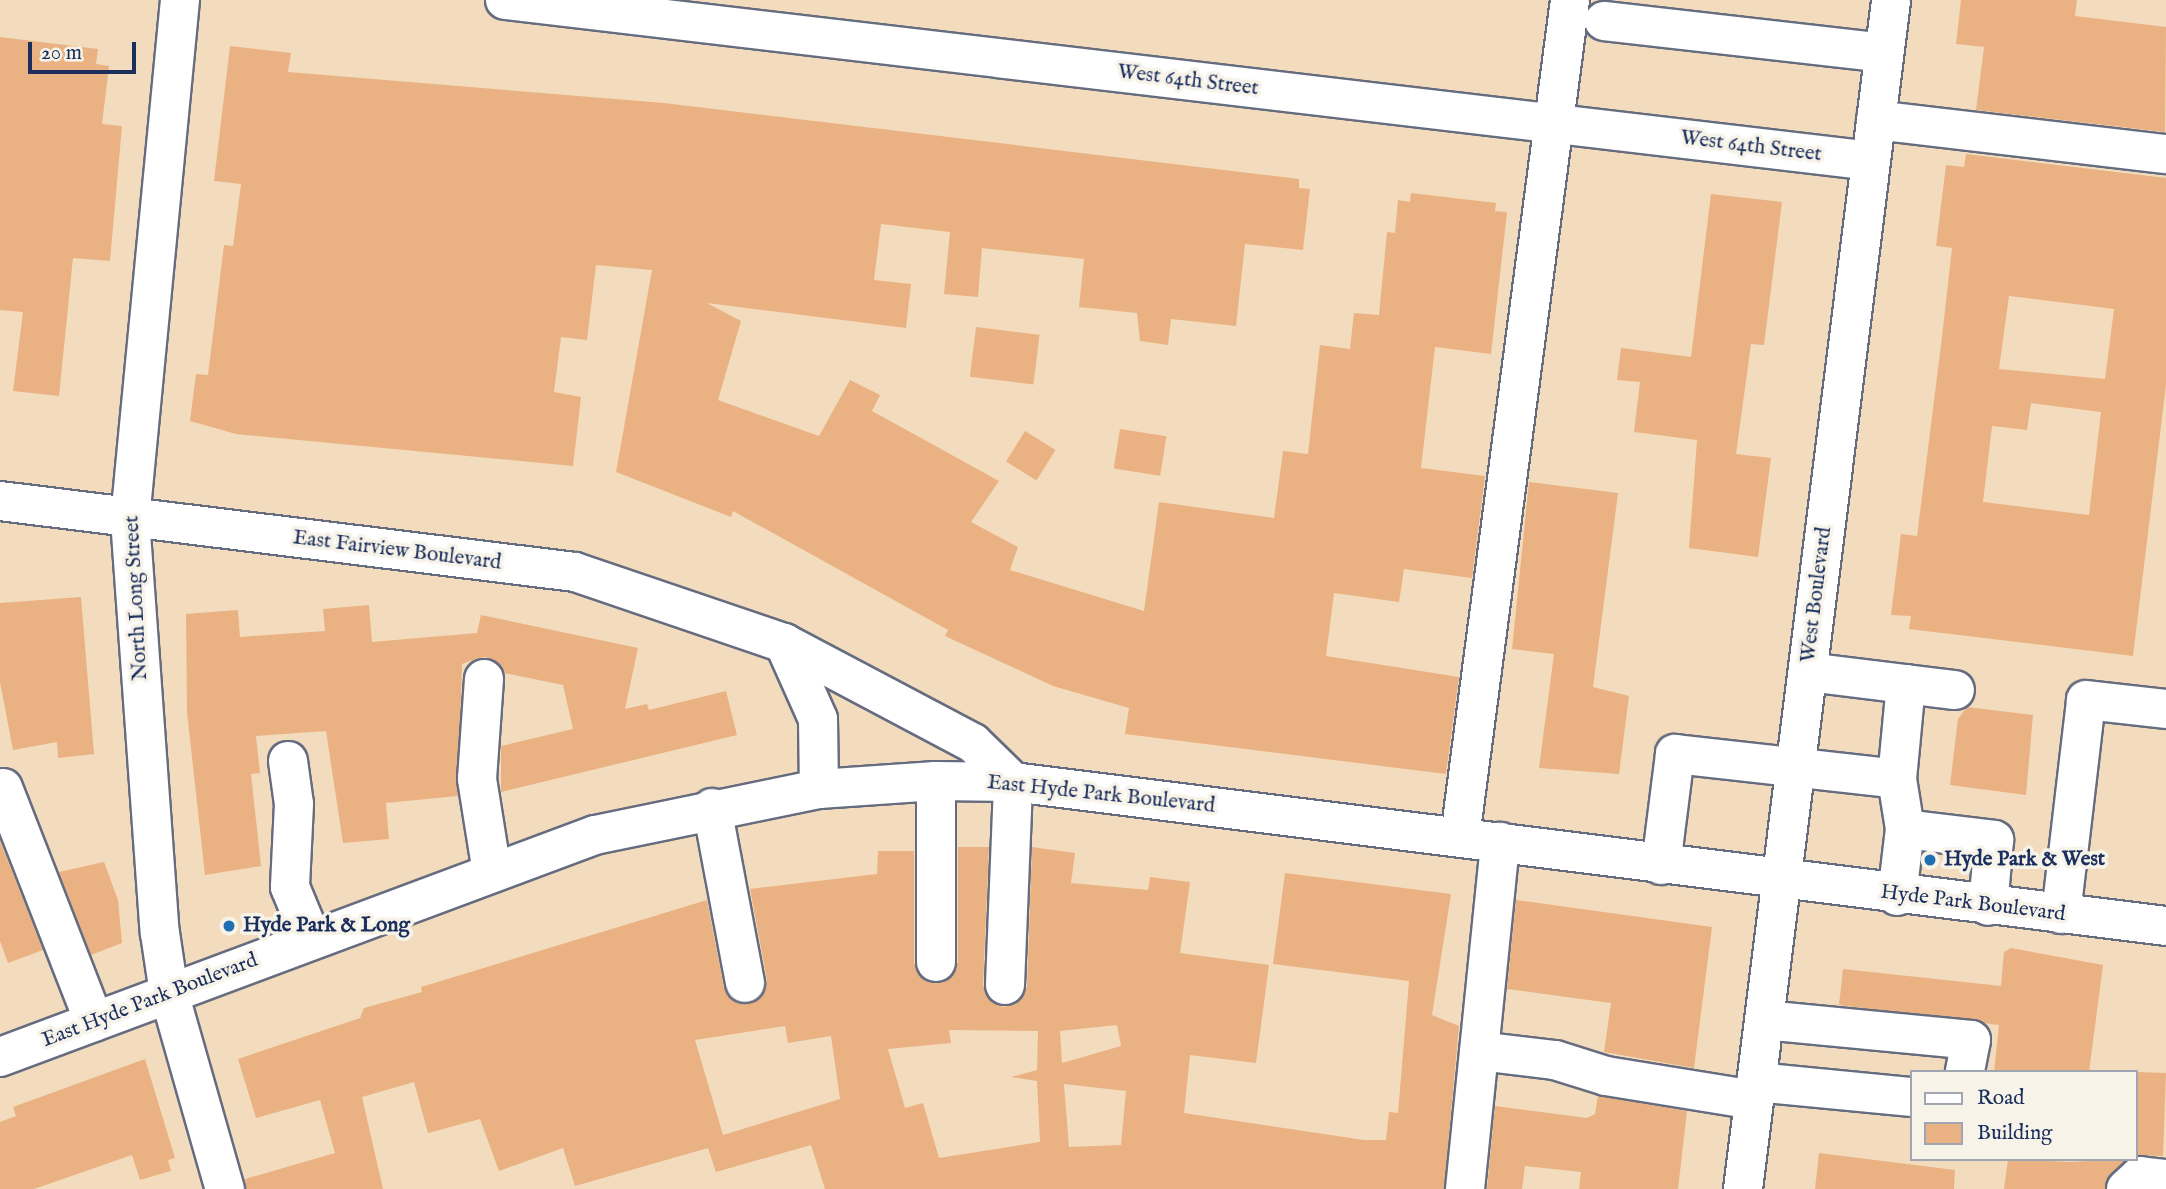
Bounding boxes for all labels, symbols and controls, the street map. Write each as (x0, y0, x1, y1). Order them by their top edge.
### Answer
scale bar (32, 28, 140, 72)
text: 20 m (41, 40, 82, 67)
street label: West 64th Street (1116, 60, 1260, 102)
street label: West 64th Street (1679, 126, 1823, 168)
street label: North Long Street (120, 515, 154, 681)
street label: East Fairview Boulevard (291, 526, 503, 576)
street label: West Boulevard (1796, 526, 1838, 664)
street label: East Hyde Park Boulevard (986, 771, 1216, 819)
place label: Hyde Park & West (1944, 847, 2105, 873)
marker: Hyde Park & West (1922, 852, 1938, 868)
street label: Hyde Park Boulevard (1879, 880, 2067, 928)
place label: Hyde Park & Long (243, 913, 410, 939)
marker: Hyde Park & Long (221, 918, 237, 934)
street label: East Hyde Park Boulevard (39, 948, 261, 1054)
legend (1910, 1070, 2138, 1161)
text: Road (1977, 1085, 2024, 1112)
text: Building (1977, 1120, 2052, 1147)

